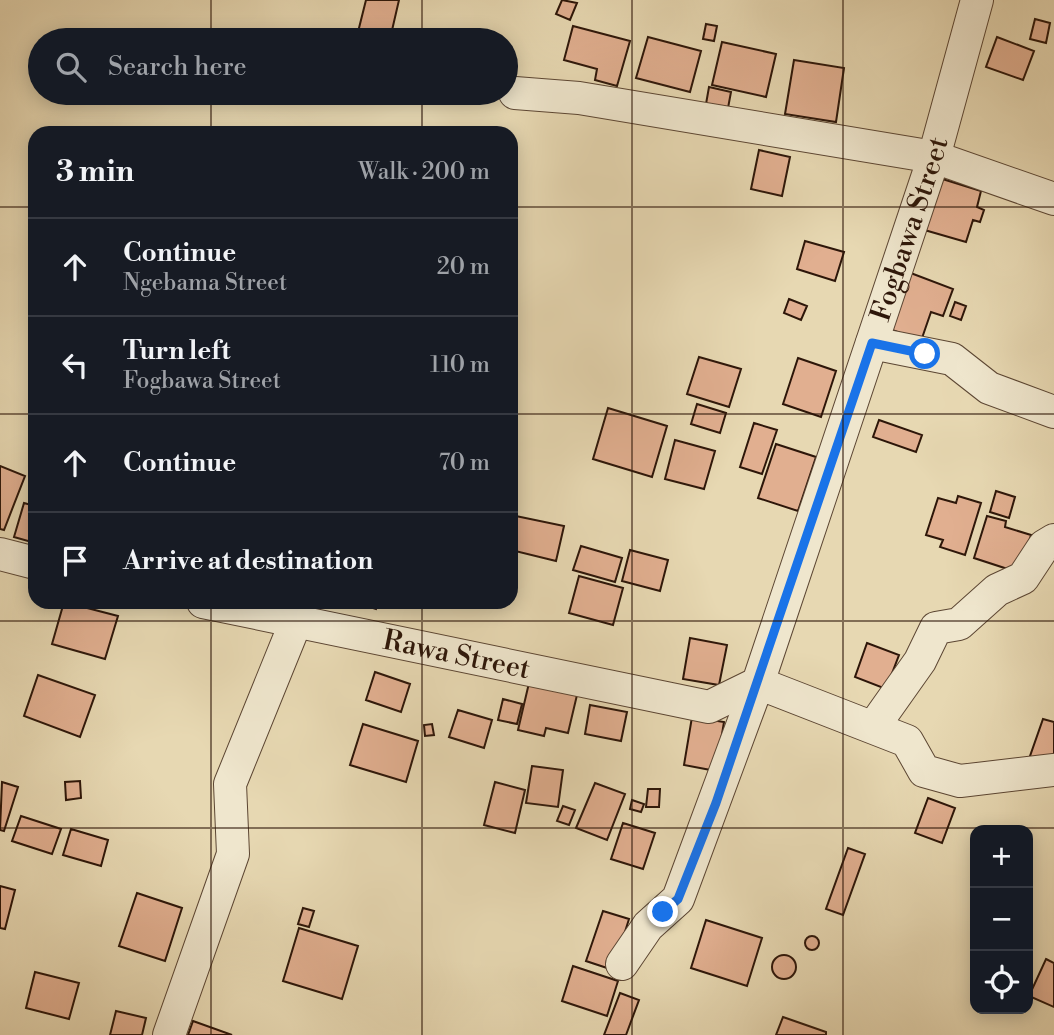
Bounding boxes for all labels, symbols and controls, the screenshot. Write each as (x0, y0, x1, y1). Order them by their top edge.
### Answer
search box (28, 28, 518, 105)
icon: search (52, 48, 90, 86)
text: Search here (108, 51, 247, 83)
street label: Fogbawa Street (863, 133, 956, 326)
text: 3 min (56, 153, 134, 191)
text: Walk · 200 m (358, 158, 490, 186)
text: Continue (123, 237, 236, 269)
icon: ahead (56, 248, 94, 286)
text: 20 m (437, 253, 490, 281)
text: Ngebama Street (123, 269, 287, 297)
text: Turn left (123, 335, 231, 367)
route start (909, 338, 940, 369)
icon: left (56, 346, 94, 384)
text: 110 m (430, 351, 490, 379)
text: Fogbawa Street (123, 367, 281, 395)
icon: ahead (56, 444, 94, 482)
text: Continue (123, 447, 236, 479)
text: 70 m (439, 449, 490, 477)
icon: arrive (56, 542, 94, 580)
text: Arrive at destination (123, 545, 373, 577)
street label: Rawa Street (380, 622, 533, 687)
map controls (970, 825, 1033, 1014)
button: + (970, 825, 1033, 888)
button: − (970, 888, 1033, 951)
route end (647, 896, 678, 927)
button: locate (970, 951, 1033, 1014)

